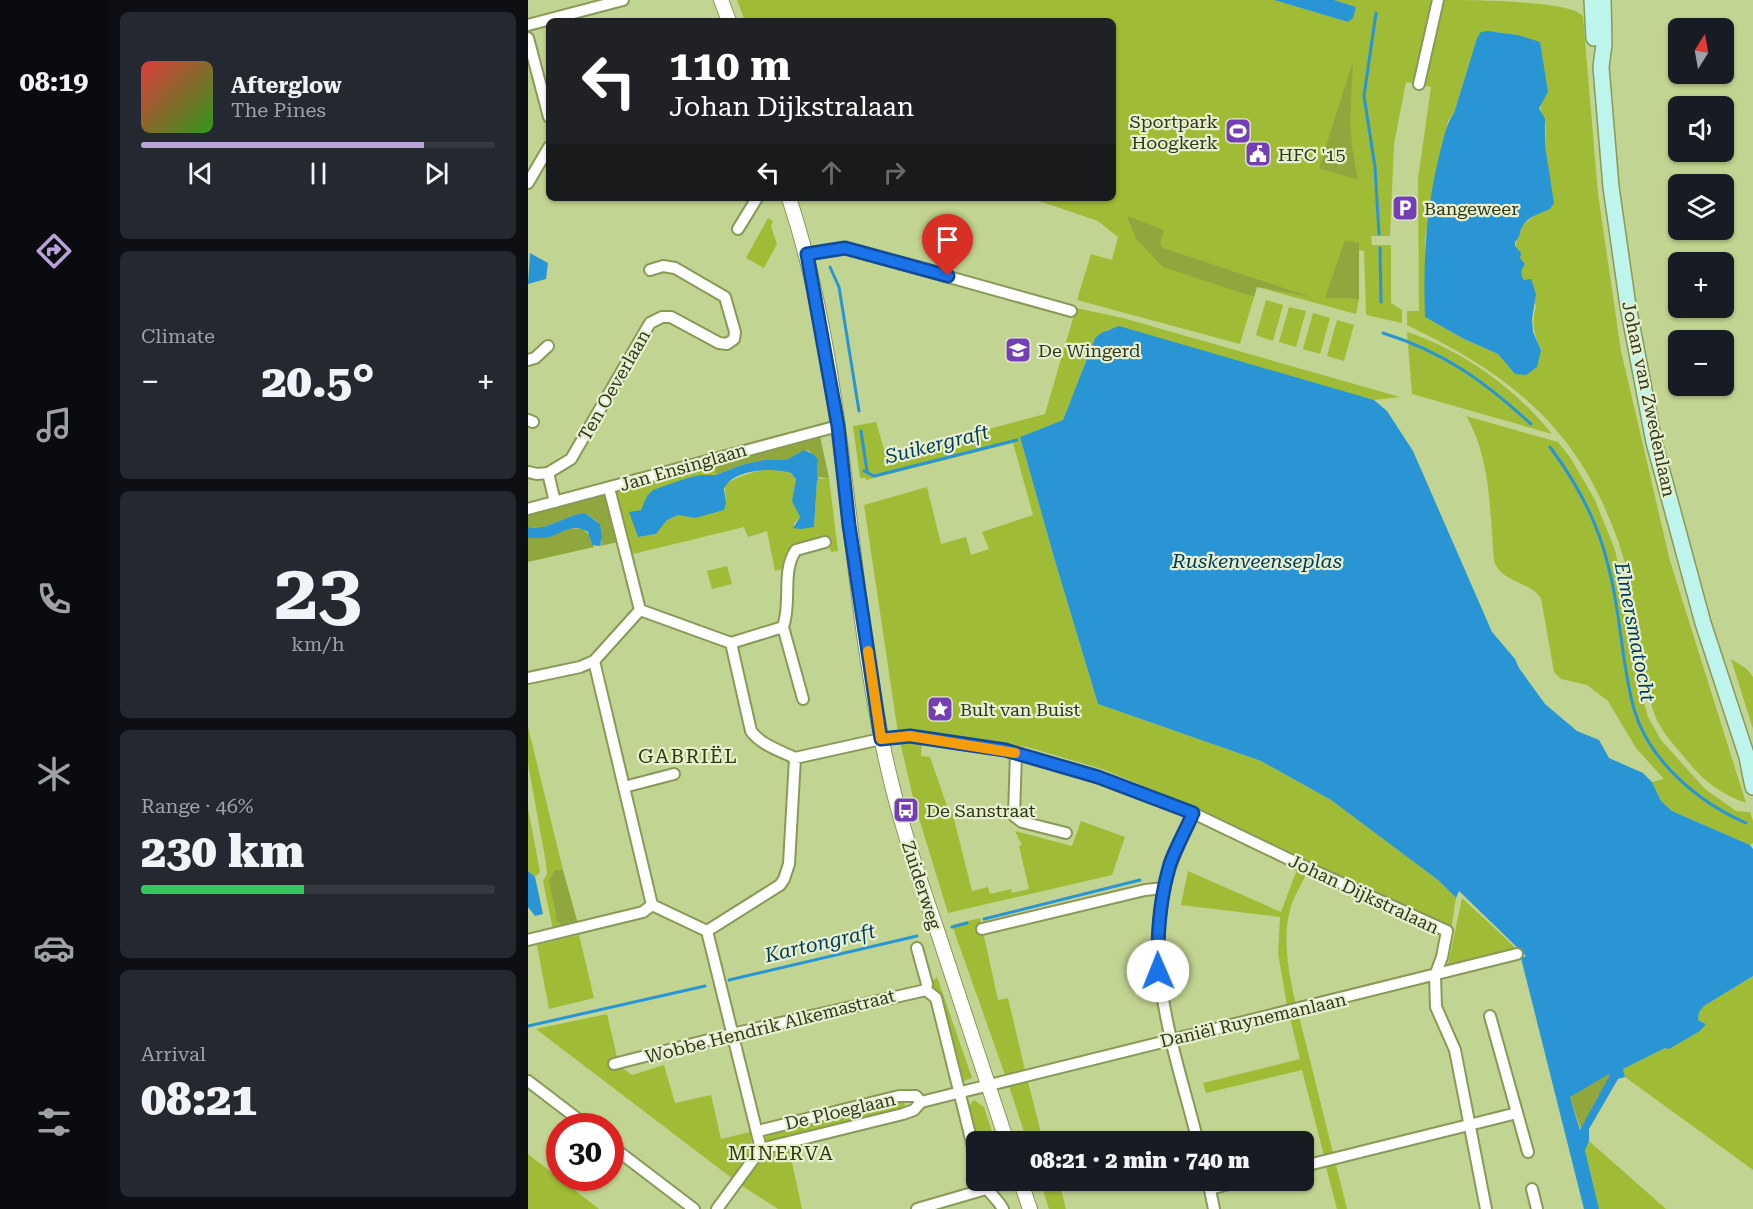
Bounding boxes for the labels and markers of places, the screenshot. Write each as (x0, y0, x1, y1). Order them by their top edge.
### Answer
place label: Sportpark Hoogkerk (1129, 111, 1218, 153)
sports icon: Sportpark Hoogkerk (1223, 116, 1253, 146)
public building icon: HFC '15 (1243, 139, 1273, 169)
place label: HFC '15 (1278, 144, 1346, 165)
parking icon: Bangeweer (1390, 193, 1420, 223)
place label: Bangeweer (1424, 198, 1519, 219)
pin (922, 214, 973, 276)
school or university icon: De Wingerd (1003, 335, 1033, 365)
place label: De Wingerd (1038, 340, 1141, 361)
place icon: Bult van Buist (925, 694, 955, 724)
place label: Bult van Buist (960, 699, 1080, 720)
bus stop icon: De Sanstraat (891, 795, 921, 825)
place label: De Sanstraat (926, 800, 1036, 821)

